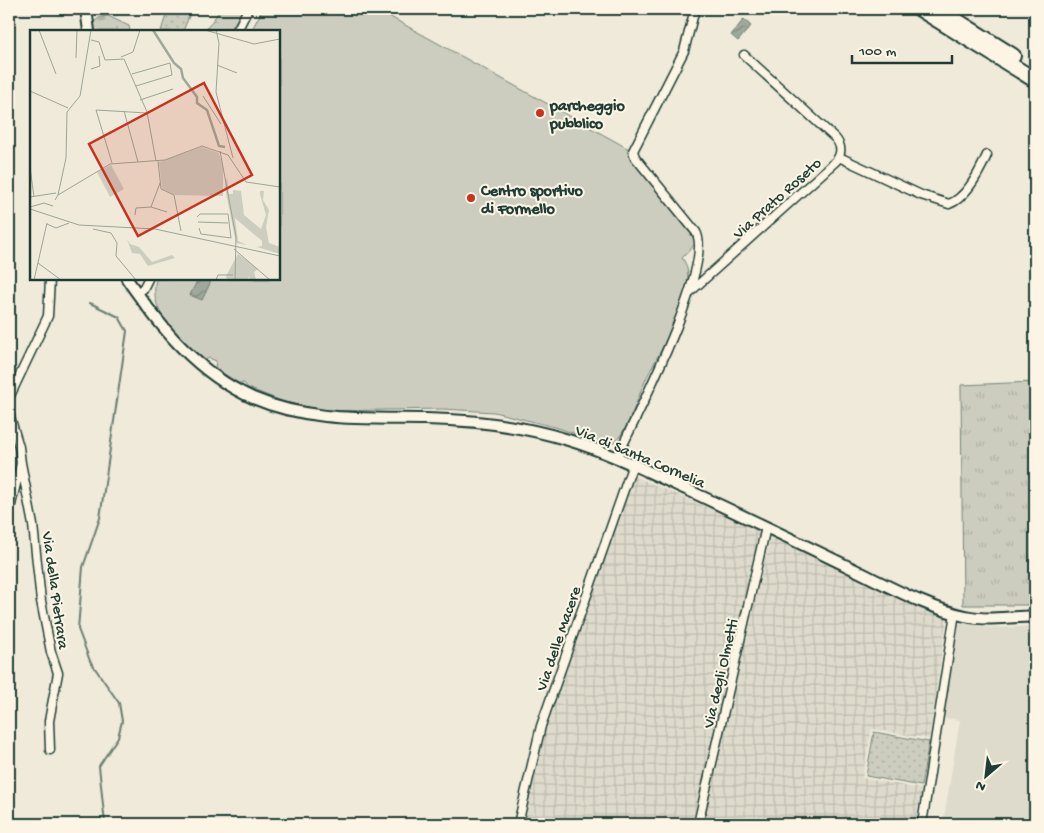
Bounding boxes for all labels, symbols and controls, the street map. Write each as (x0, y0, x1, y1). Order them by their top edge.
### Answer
inset map (30, 30, 280, 280)
scale bar (852, 32, 952, 64)
text: 100 m (858, 43, 897, 61)
place label: parcheggio pubblico (549, 98, 625, 135)
marker: parcheggio pubblico (534, 107, 546, 119)
street label: Via Prato Roseto (729, 155, 827, 245)
place label: Centro sportivo di Formello (480, 183, 584, 220)
marker: Centro sportivo di Formello (465, 192, 477, 204)
street label: Via di Santa Cornelia (571, 422, 708, 495)
street label: Via della Pietrara (36, 529, 71, 652)
street label: Via delle Macere (533, 584, 587, 695)
street label: Via degli Olmetti (700, 617, 744, 731)
north arrow (962, 750, 1012, 800)
text: N (973, 776, 989, 795)

